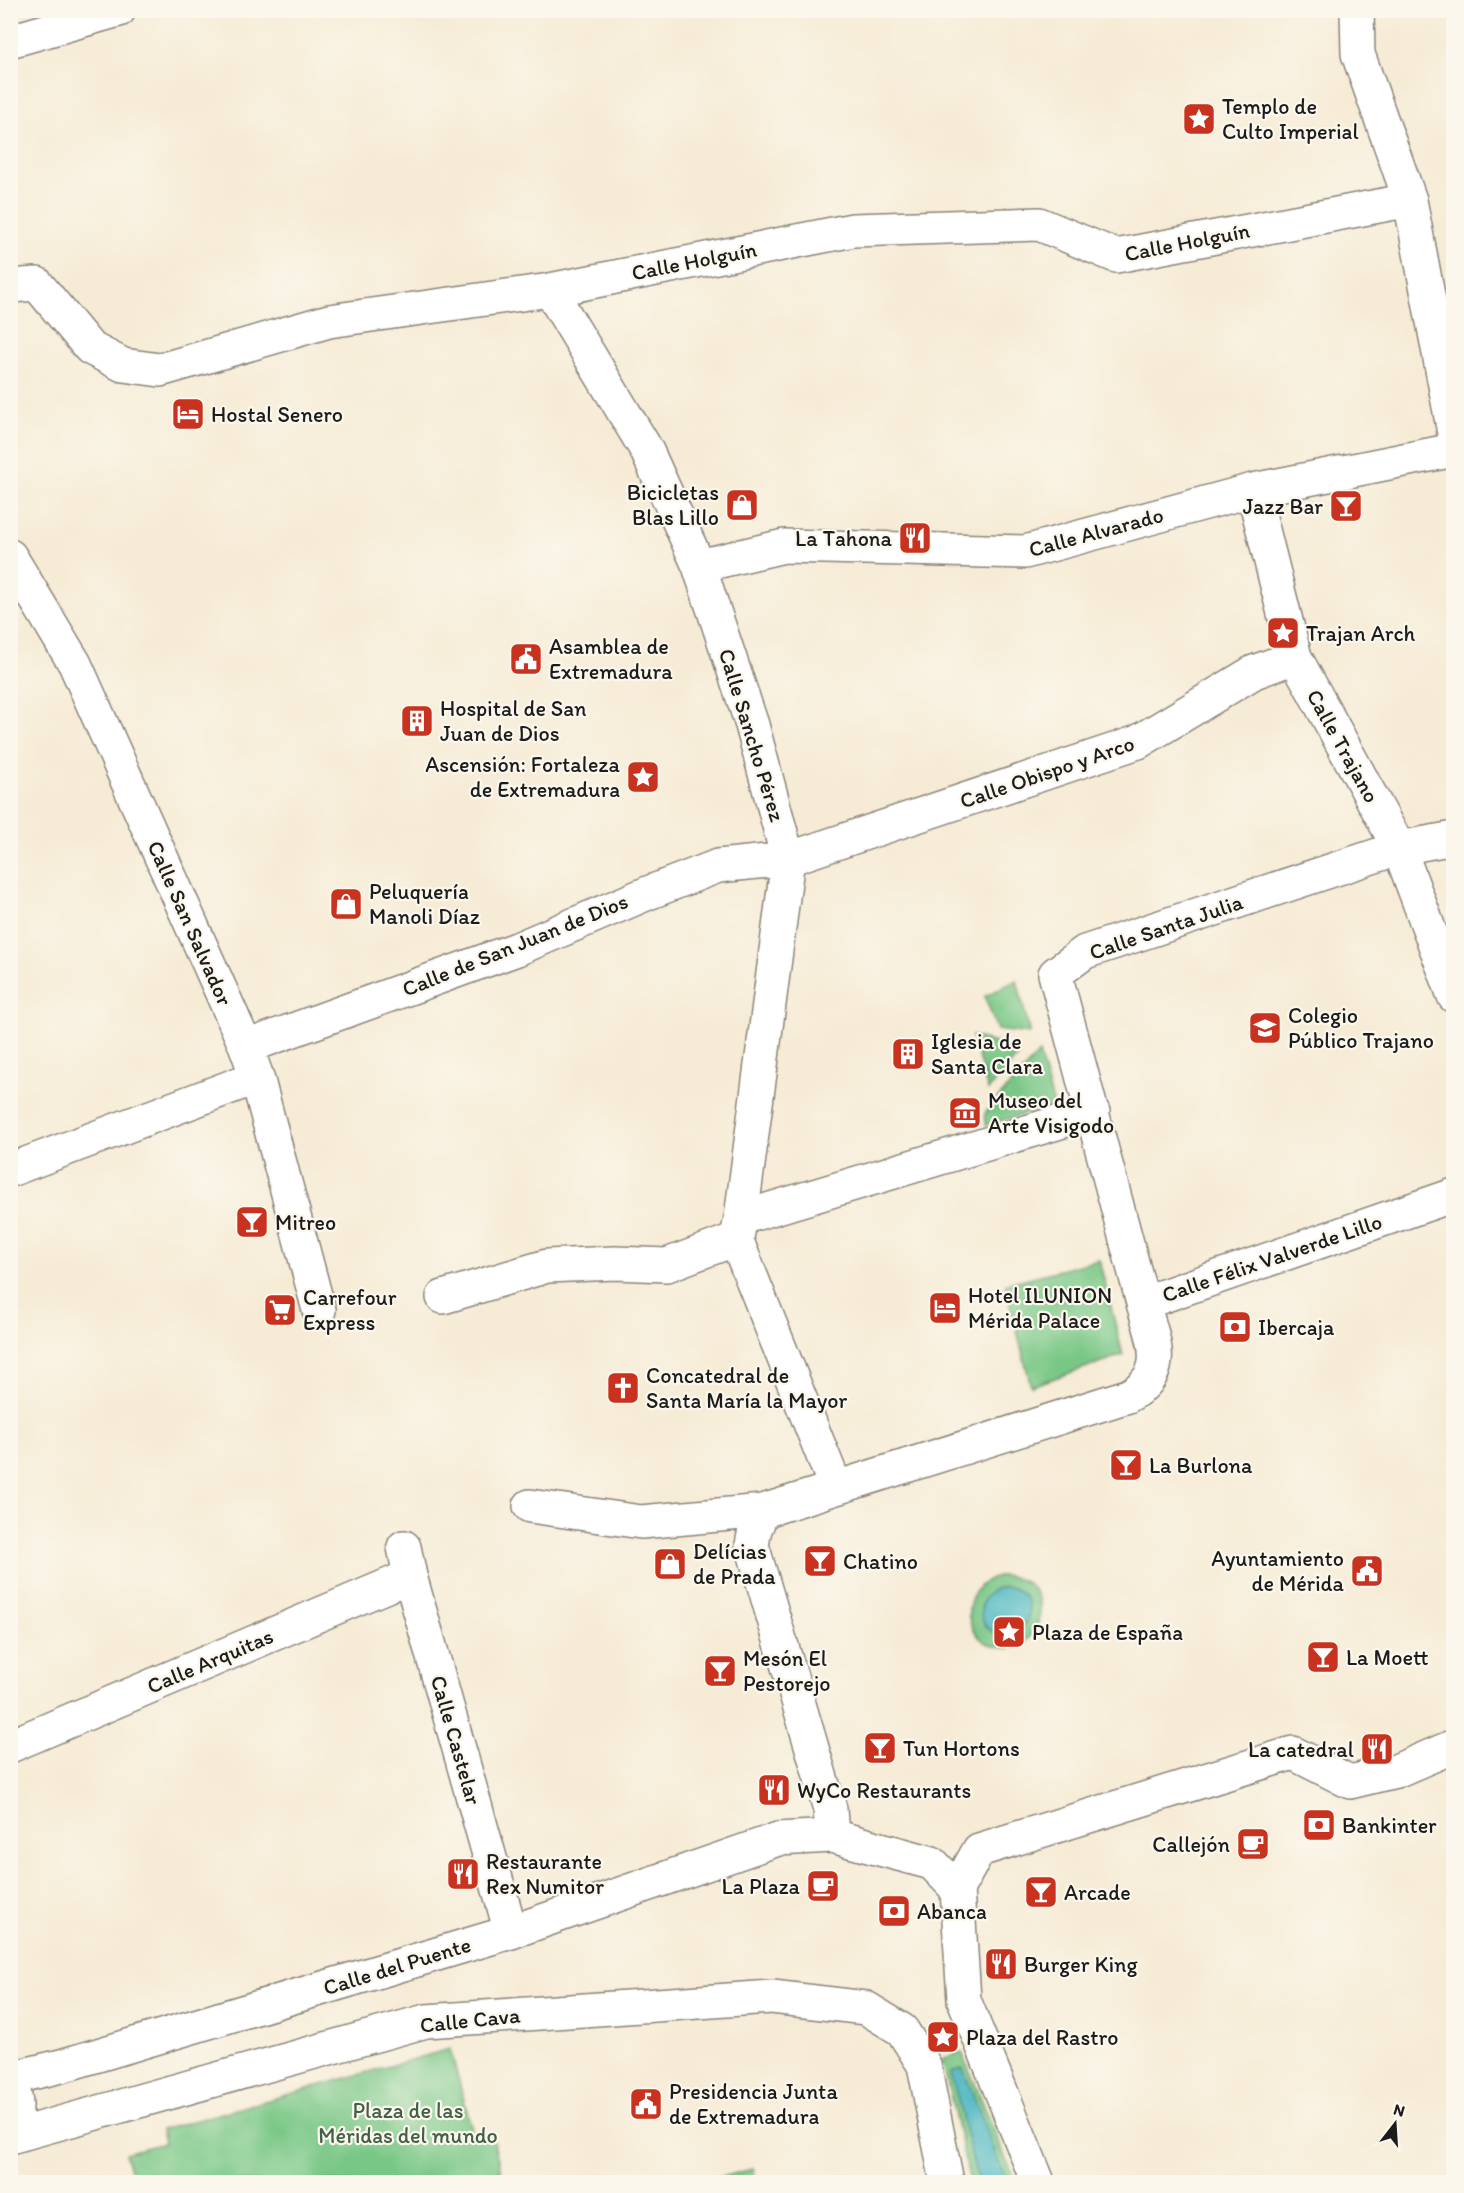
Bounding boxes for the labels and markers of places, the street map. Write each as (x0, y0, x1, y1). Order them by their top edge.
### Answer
place label: Templo de Culto Imperial (1222, 93, 1359, 145)
place icon: Templo de Culto Imperial (1181, 101, 1217, 137)
hotel icon: Hostal Senero (170, 396, 206, 432)
place label: Hostal Senero (211, 401, 343, 428)
place label: Bicicletas Blas Lillo (627, 479, 719, 531)
shop icon: Bicicletas Blas Lillo (724, 487, 760, 523)
bar icon: Jazz Bar (1328, 488, 1364, 524)
place label: Jazz Bar (1243, 493, 1323, 520)
restaurant icon: La Tahona (897, 520, 933, 556)
place label: La Tahona (795, 525, 893, 552)
place icon: Trajan Arch (1265, 615, 1301, 651)
place label: Trajan Arch (1306, 620, 1415, 647)
place label: Asamblea de Extremadura (549, 633, 673, 685)
public building icon: Asamblea de Extremadura (508, 641, 544, 677)
place label: Hospital de San Juan de Dios (440, 695, 587, 747)
building icon: Hospital de San Juan de Dios (399, 703, 435, 739)
place label: Ascensión: Fortaleza de Extremadura (425, 751, 621, 803)
place icon: Ascensión: Fortaleza de Extremadura (625, 759, 661, 795)
place label: Peluquería Manoli Díaz (369, 878, 480, 930)
shop icon: Peluquería Manoli Díaz (328, 886, 364, 922)
place label: Colegio Público Trajano (1288, 1002, 1434, 1054)
school or university icon: Colegio Público Trajano (1247, 1010, 1283, 1046)
place label: Iglesia de Santa Clara (931, 1028, 1044, 1080)
building icon: Iglesia de Santa Clara (890, 1036, 926, 1072)
place label: Museo del Arte Visigodo (988, 1087, 1114, 1139)
museum icon: Museo del Arte Visigodo (947, 1095, 983, 1131)
bar icon: Mitreo (234, 1204, 270, 1240)
place label: Mitreo (275, 1209, 336, 1236)
place label: Hotel ILUNION Mérida Palace (968, 1282, 1112, 1334)
place label: Carrefour Express (303, 1284, 397, 1336)
hotel icon: Hotel ILUNION Mérida Palace (927, 1290, 963, 1326)
supermarket icon: Carrefour Express (262, 1292, 298, 1328)
bank icon: Ibercaja (1217, 1309, 1253, 1345)
place label: Ibercaja (1258, 1314, 1335, 1341)
place label: Concatedral de Santa María la Mayor (646, 1362, 848, 1414)
church icon: Concatedral de Santa María la Mayor (605, 1370, 641, 1406)
bar icon: La Burlona (1108, 1447, 1144, 1483)
place label: La Burlona (1149, 1452, 1253, 1479)
place label: Delícias de Prada (693, 1538, 776, 1590)
bar icon: Chatino (802, 1543, 838, 1579)
place label: Ayuntamiento de Mérida (1211, 1545, 1345, 1597)
shop icon: Delícias de Prada (652, 1546, 688, 1582)
place label: Chatino (843, 1548, 918, 1575)
public building icon: Ayuntamiento de Mérida (1349, 1553, 1385, 1589)
place icon: Plaza de España (991, 1614, 1027, 1650)
place label: Plaza de España (1032, 1619, 1183, 1646)
bar icon: La Moett (1305, 1639, 1341, 1675)
place label: La Moett (1346, 1644, 1429, 1671)
place label: Mesón El Pestorejo (743, 1645, 831, 1697)
bar icon: Mesón El Pestorejo (702, 1653, 738, 1689)
bar icon: Tun Hortons (862, 1730, 898, 1766)
restaurant icon: La catedral (1359, 1731, 1395, 1767)
place label: Tun Hortons (903, 1735, 1020, 1762)
place label: La catedral (1248, 1736, 1354, 1763)
restaurant icon: WyCo Restaurants (756, 1772, 792, 1808)
place label: WyCo Restaurants (797, 1777, 971, 1804)
bank icon: Bankinter (1301, 1807, 1337, 1843)
place label: Bankinter (1342, 1812, 1437, 1839)
cafe icon: Callejón (1235, 1826, 1271, 1862)
place label: Callejón (1152, 1831, 1231, 1858)
place label: Restaurante Rex Numitor (486, 1848, 604, 1900)
restaurant icon: Restaurante Rex Numitor (445, 1856, 481, 1892)
cafe icon: La Plaza (805, 1868, 841, 1904)
place label: La Plaza (721, 1873, 801, 1900)
bar icon: Arcade (1023, 1874, 1059, 1910)
place label: Arcade (1064, 1879, 1131, 1906)
bank icon: Abanca (876, 1893, 912, 1929)
place label: Abanca (917, 1898, 987, 1925)
restaurant icon: Burger King (983, 1946, 1019, 1982)
place label: Burger King (1024, 1951, 1138, 1978)
place icon: Plaza del Rastro (925, 2019, 961, 2055)
place label: Plaza del Rastro (966, 2024, 1119, 2051)
place label: Presidencia Junta de Extremadura (669, 2078, 838, 2130)
public building icon: Presidencia Junta de Extremadura (628, 2086, 664, 2122)

